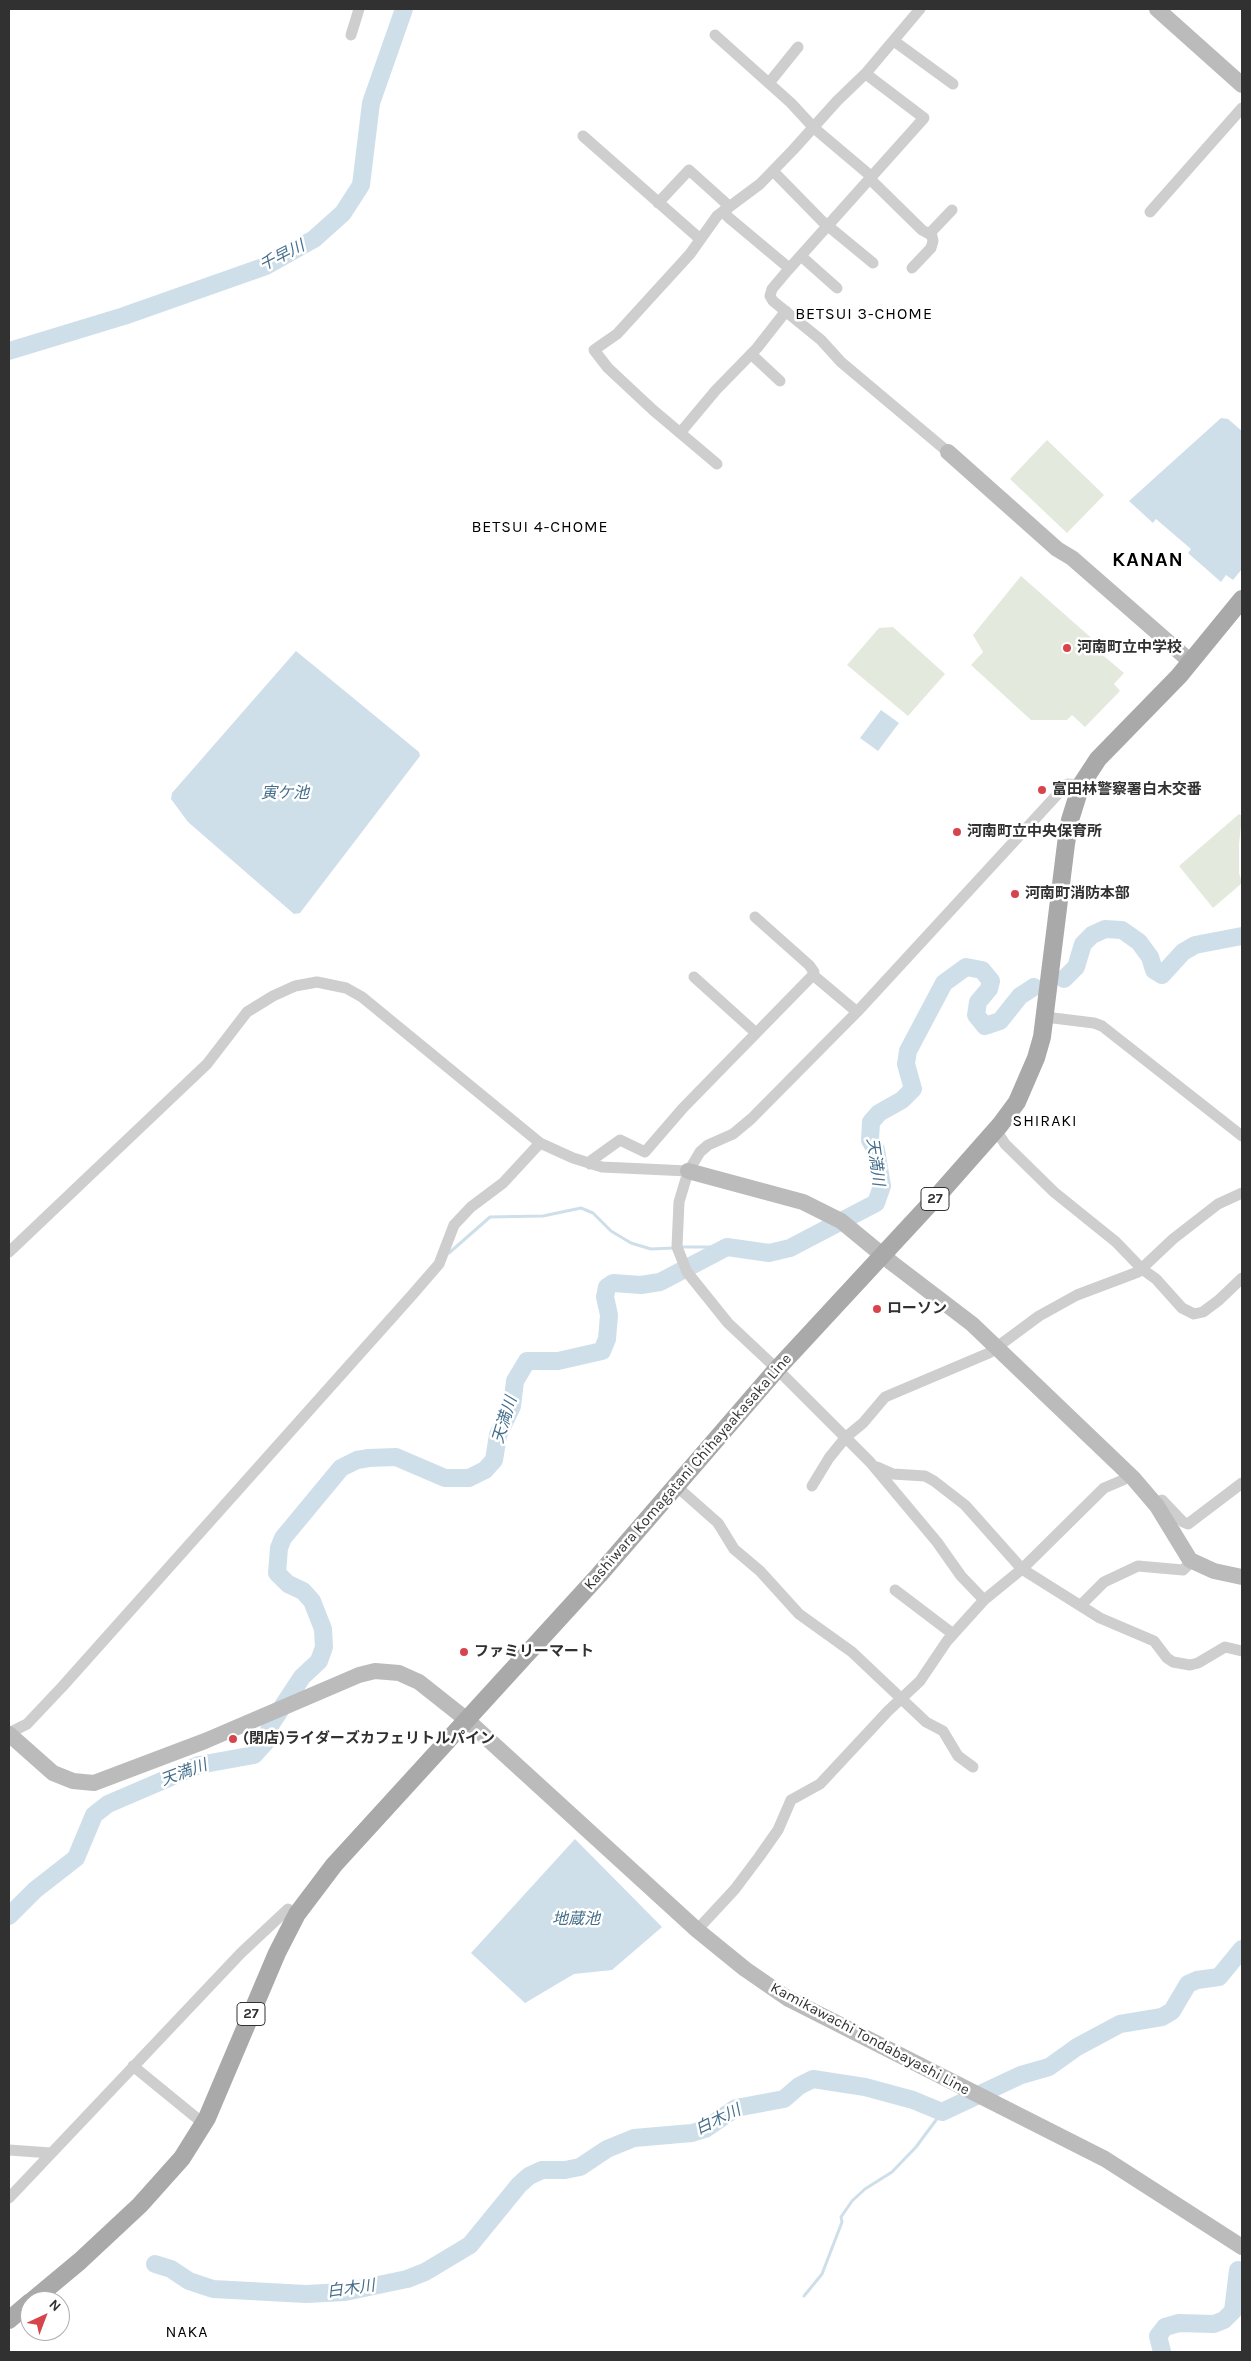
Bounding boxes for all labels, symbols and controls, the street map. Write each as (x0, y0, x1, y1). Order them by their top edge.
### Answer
water label: 千早川 (256, 237, 308, 275)
district label: BETSUI 3-CHOME (793, 304, 935, 324)
district label: BETSUI 4-CHOME (470, 517, 610, 537)
district label: KANAN (1111, 548, 1185, 572)
place label: 河南町立中学校 (1077, 639, 1182, 657)
marker: 河南町立中学校 (1061, 642, 1073, 654)
place label: 富田林警察署白木交番 (1052, 781, 1202, 799)
water label: 寅ケ池 (261, 783, 309, 803)
marker: 富田林警察署白木交番 (1036, 784, 1048, 796)
place label: 河南町立中央保育所 (967, 823, 1102, 841)
marker: 河南町立中央保育所 (951, 826, 963, 838)
place label: 河南町消防本部 (1025, 885, 1130, 903)
marker: 河南町消防本部 (1009, 888, 1021, 900)
district label: SHIRAKI (1012, 1111, 1078, 1131)
water label: 天満川 (862, 1137, 888, 1187)
road number: 27 (921, 1188, 949, 1210)
place label: ローソン (887, 1300, 947, 1318)
marker: ローソン (871, 1303, 883, 1315)
street label: Kashiwara Komagatani Chihayaakasaka Line (580, 1350, 796, 1594)
water label: 天満川 (489, 1394, 521, 1446)
place label: ファミリーマート (474, 1643, 594, 1661)
marker: ファミリーマート (458, 1646, 470, 1658)
place label: (閉店)ライダーズカフェリトルパイン (243, 1730, 495, 1748)
marker: (閉店)ライダーズカフェリトルパイン (227, 1733, 239, 1745)
water label: 天満川 (158, 1756, 210, 1790)
water label: 地蔵池 (552, 1909, 600, 1929)
street label: Kamikawachi Tondabayashi Line (767, 1979, 973, 2099)
road number: 27 (237, 2002, 265, 2026)
water label: 白木川 (692, 2101, 744, 2139)
water label: 白木川 (326, 2276, 376, 2302)
north arrow (20, 2291, 70, 2341)
text: N (45, 2296, 64, 2315)
district label: NAKA (165, 2322, 209, 2342)

